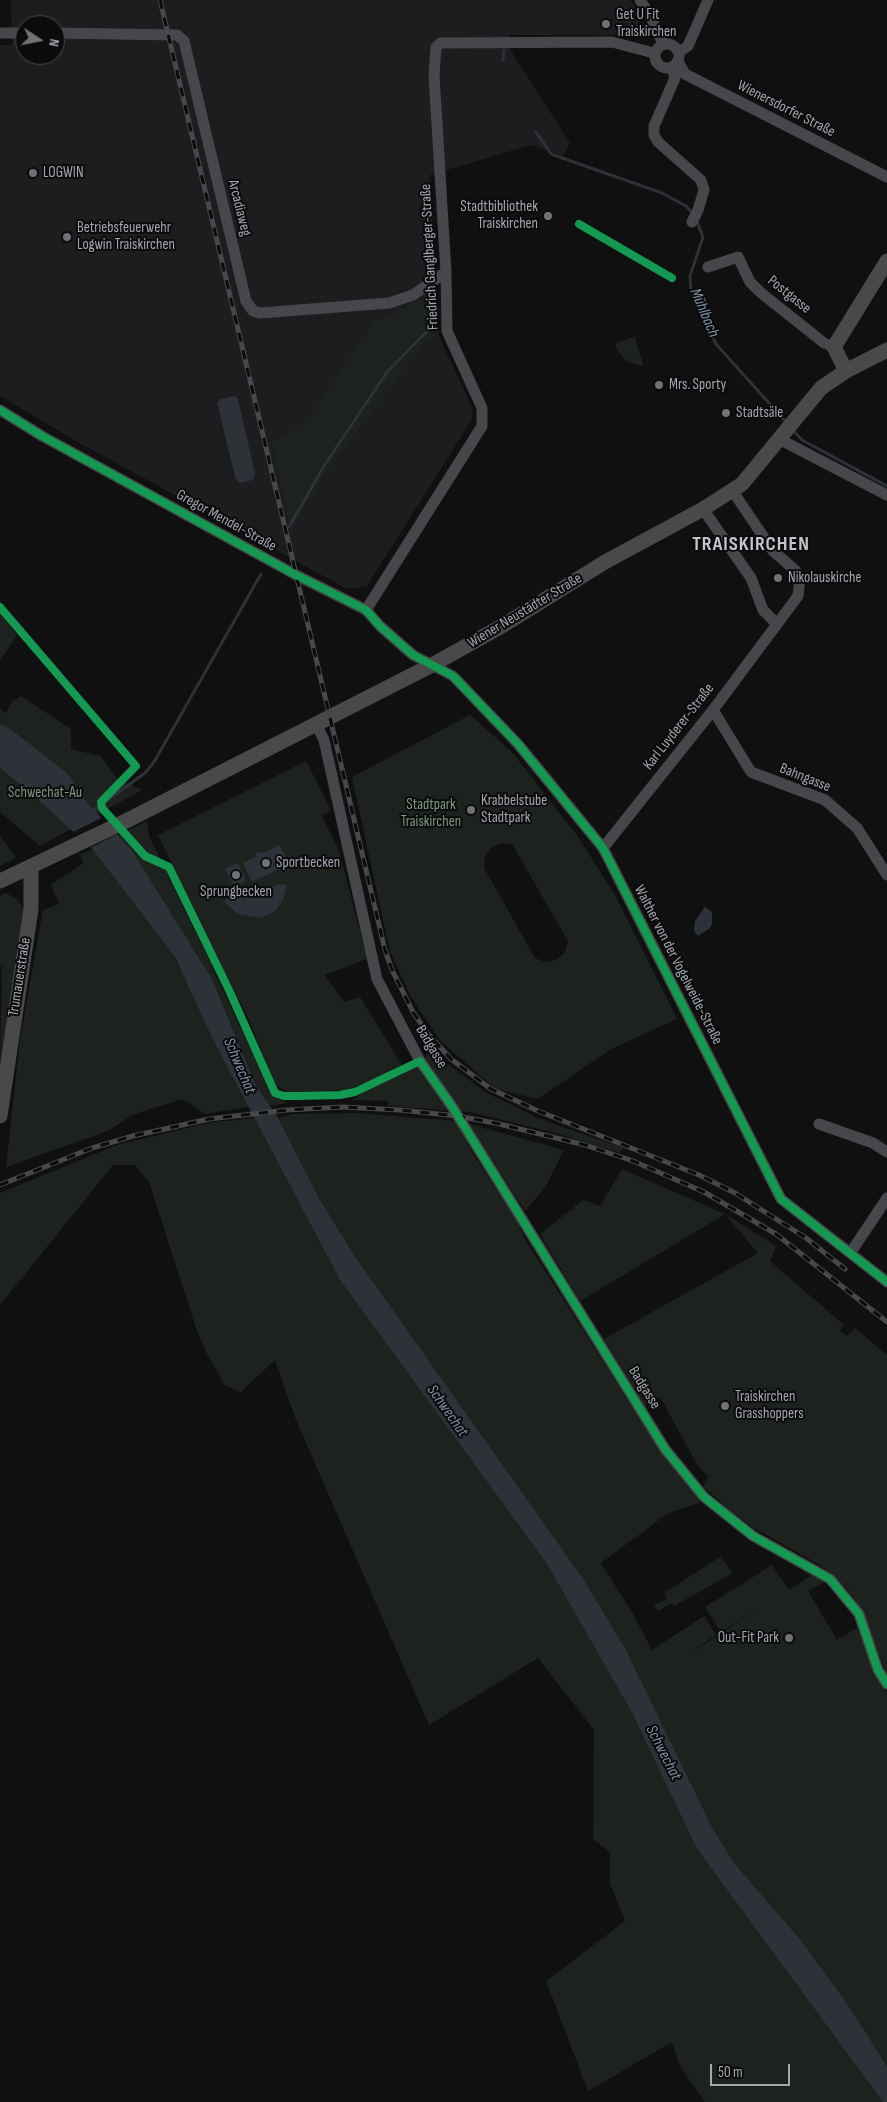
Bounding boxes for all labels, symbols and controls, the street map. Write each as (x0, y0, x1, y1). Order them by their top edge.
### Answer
place label: Get U Fit Traiskirchen (616, 6, 676, 41)
north arrow (15, 15, 65, 65)
marker: Get U Fit Traiskirchen (600, 18, 612, 30)
text: N (45, 37, 63, 48)
street label: Wienersdorfer Straße (734, 77, 838, 141)
place label: LOGWIN (43, 164, 84, 182)
marker: LOGWIN (27, 167, 39, 179)
street label: Arcadiaweg (223, 178, 255, 238)
street label: Friedrich Ganglberger-Straße (417, 184, 443, 330)
place label: Stadtbibliothek Traiskirchen (460, 198, 538, 233)
marker: Stadtbibliothek Traiskirchen (542, 210, 554, 222)
place label: Betriebsfeuerwehr Logwin Traiskirchen (77, 219, 175, 254)
marker: Betriebsfeuerwehr Logwin Traiskirchen (61, 231, 73, 243)
street label: Postgasse (764, 272, 814, 318)
water label: Mühlbach (685, 286, 723, 340)
place label: Mrs. Sporty (669, 376, 726, 394)
marker: Mrs. Sporty (653, 379, 665, 391)
place label: Stadtsäle (736, 404, 783, 422)
marker: Stadtsäle (720, 407, 732, 419)
street label: Gregor Mendel-Straße (173, 486, 279, 556)
district label: TRAISKIRCHEN (691, 533, 811, 557)
place label: Nikolauskirche (788, 569, 861, 587)
street label: Wiener Neustädter Straße (465, 570, 585, 652)
marker: Nikolauskirche (772, 572, 784, 584)
street label: Karl Luyderer-Straße (640, 680, 718, 774)
street label: Bahngasse (777, 760, 833, 796)
park label: Schwechat-Au (8, 784, 82, 802)
place label: Krabbelstube Stadtpark (481, 792, 547, 827)
park label: Stadtpark Traiskirchen (401, 796, 461, 831)
marker: Krabbelstube Stadtpark (465, 804, 477, 816)
place label: Sportbecken (276, 854, 340, 872)
marker: Sportbecken (260, 857, 272, 869)
marker: Sprungbecken (230, 869, 242, 881)
street label: Walther von der Vogelweide-Straße (630, 882, 726, 1048)
place label: Sprungbecken (200, 883, 272, 901)
street label: Trumauerstraße (5, 936, 35, 1018)
street label: Badgasse (411, 1022, 451, 1072)
water label: Schwechat (219, 1035, 259, 1097)
street label: Badgasse (624, 1363, 664, 1413)
water label: Schwechat (422, 1381, 472, 1441)
place label: Traiskirchen Grasshoppers (735, 1388, 804, 1423)
marker: Traiskirchen Grasshoppers (719, 1400, 731, 1412)
place label: Out-Fit Park (718, 1629, 779, 1647)
marker: Out-Fit Park (783, 1632, 795, 1644)
water label: Schwechat (641, 1722, 685, 1784)
scale bar (712, 2054, 792, 2086)
text: 50 m (718, 2063, 743, 2082)

